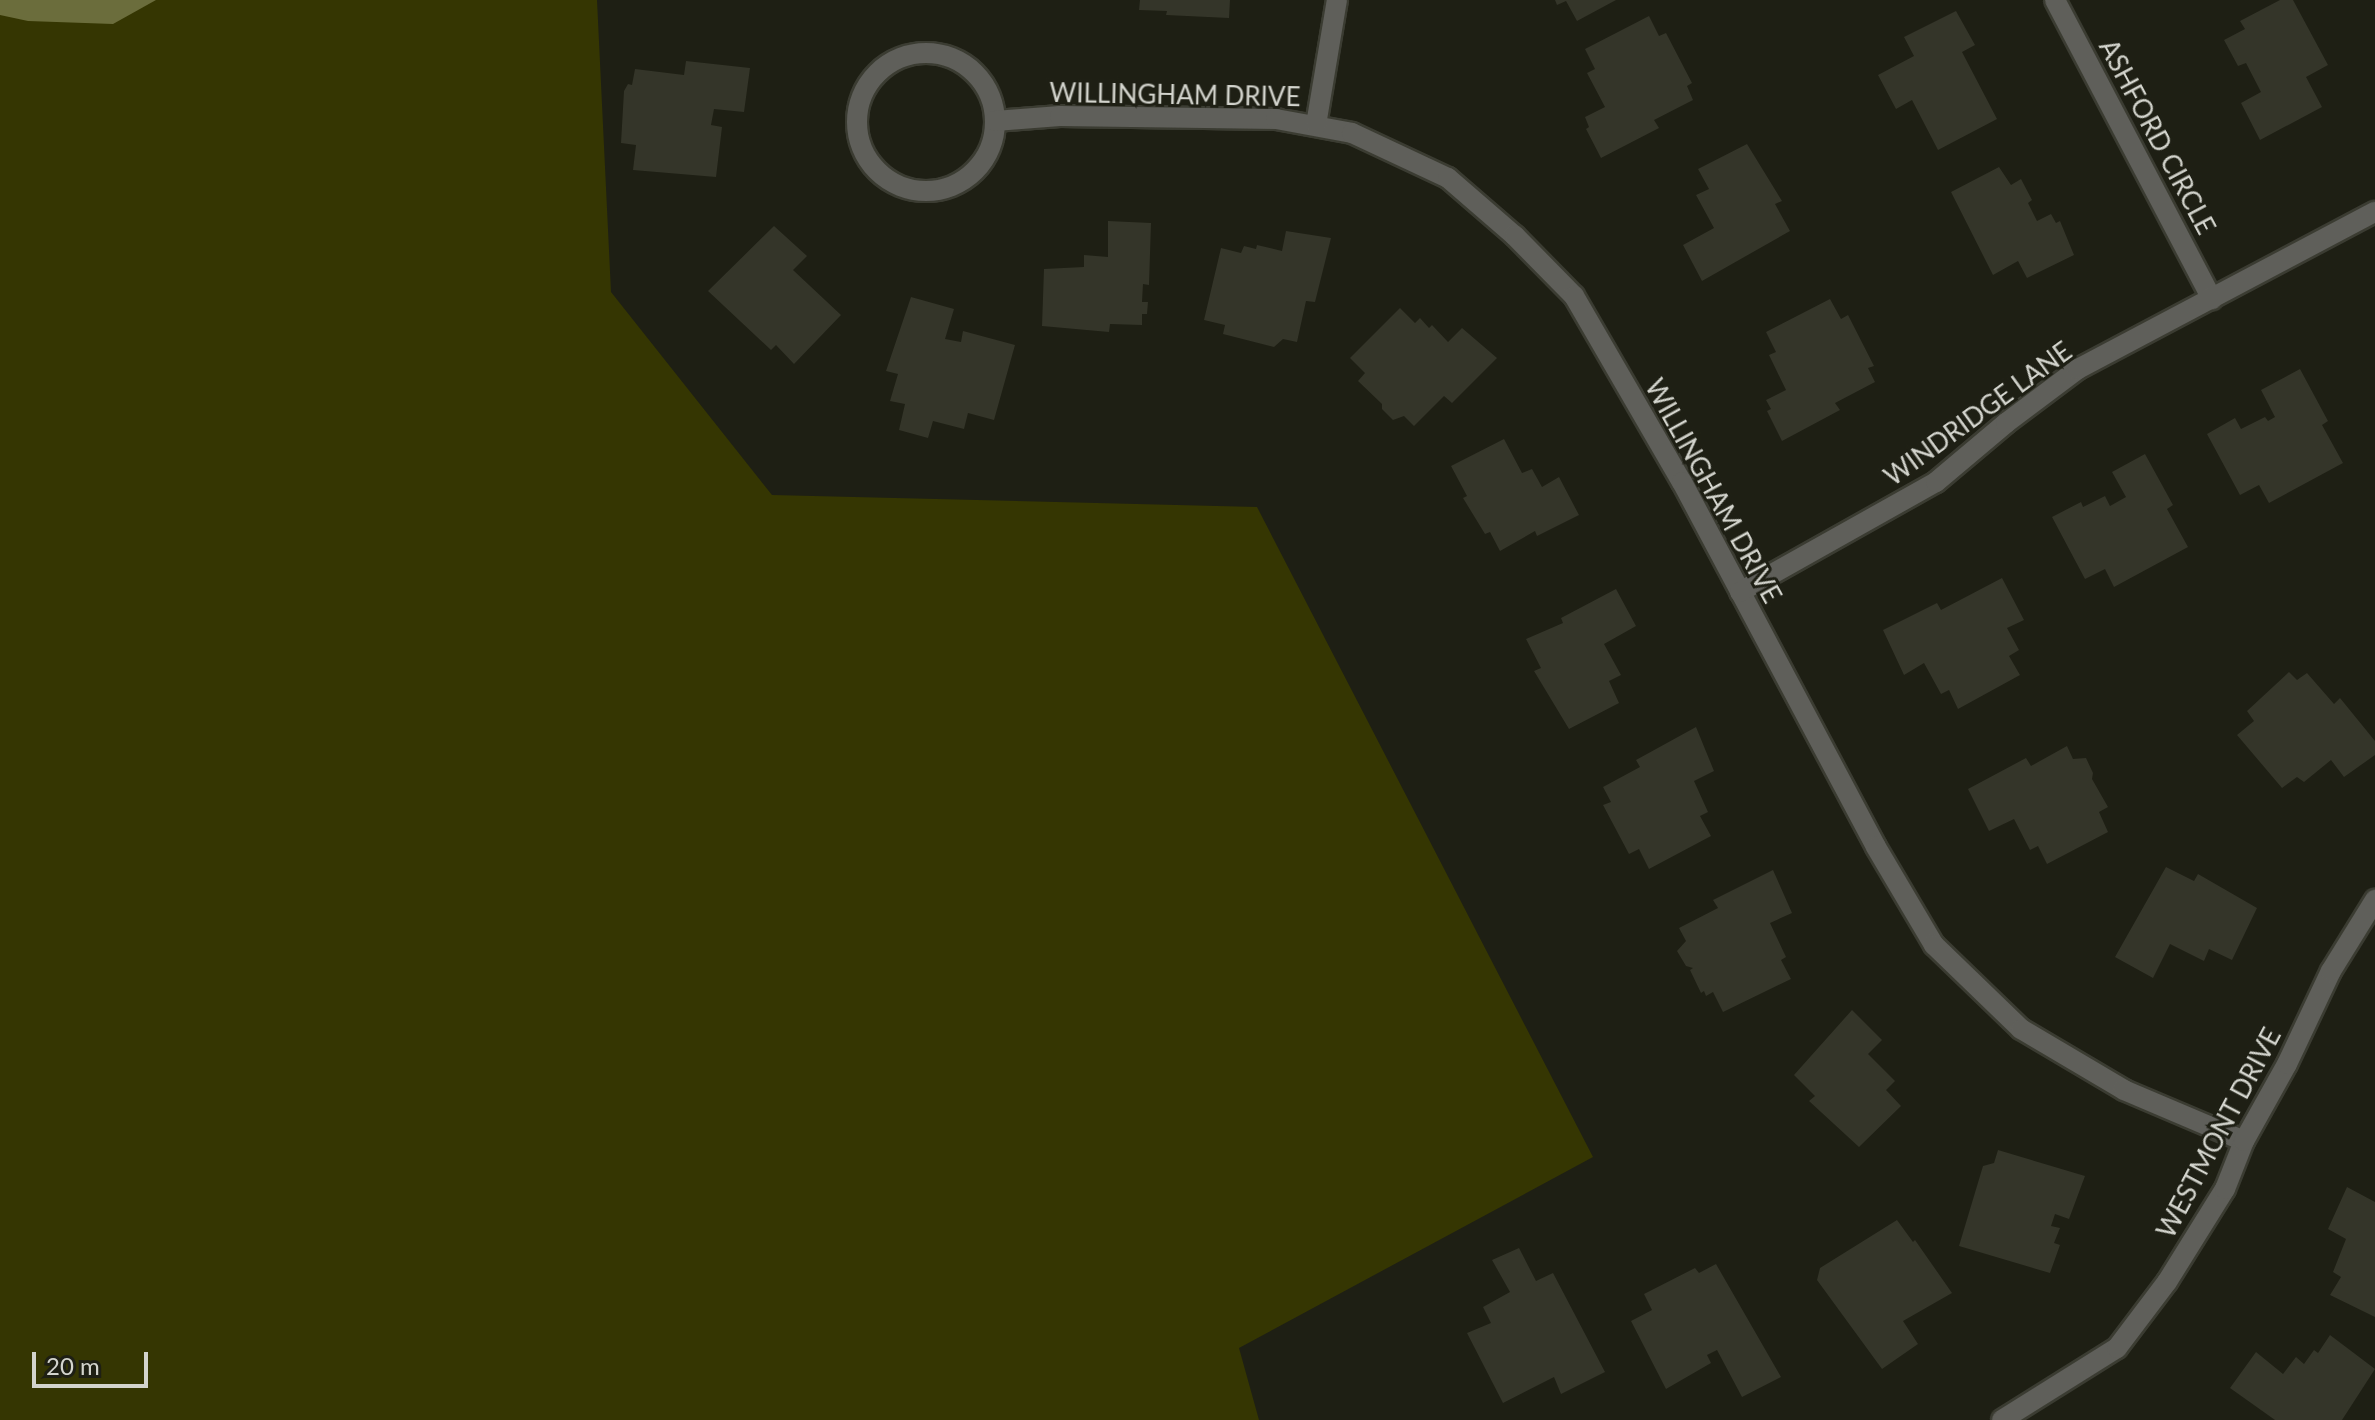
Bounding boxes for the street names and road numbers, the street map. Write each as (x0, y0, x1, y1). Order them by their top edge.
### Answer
street label: ASHFORD CIRCLE (2092, 34, 2222, 240)
street label: WILLINGHAM DRIVE (1049, 77, 1301, 113)
street label: WINDRIDGE LANE (1878, 336, 2078, 492)
street label: WILLINGHAM DRIVE (1638, 374, 1788, 608)
street label: WESTMONT DRIVE (2150, 1022, 2288, 1244)

